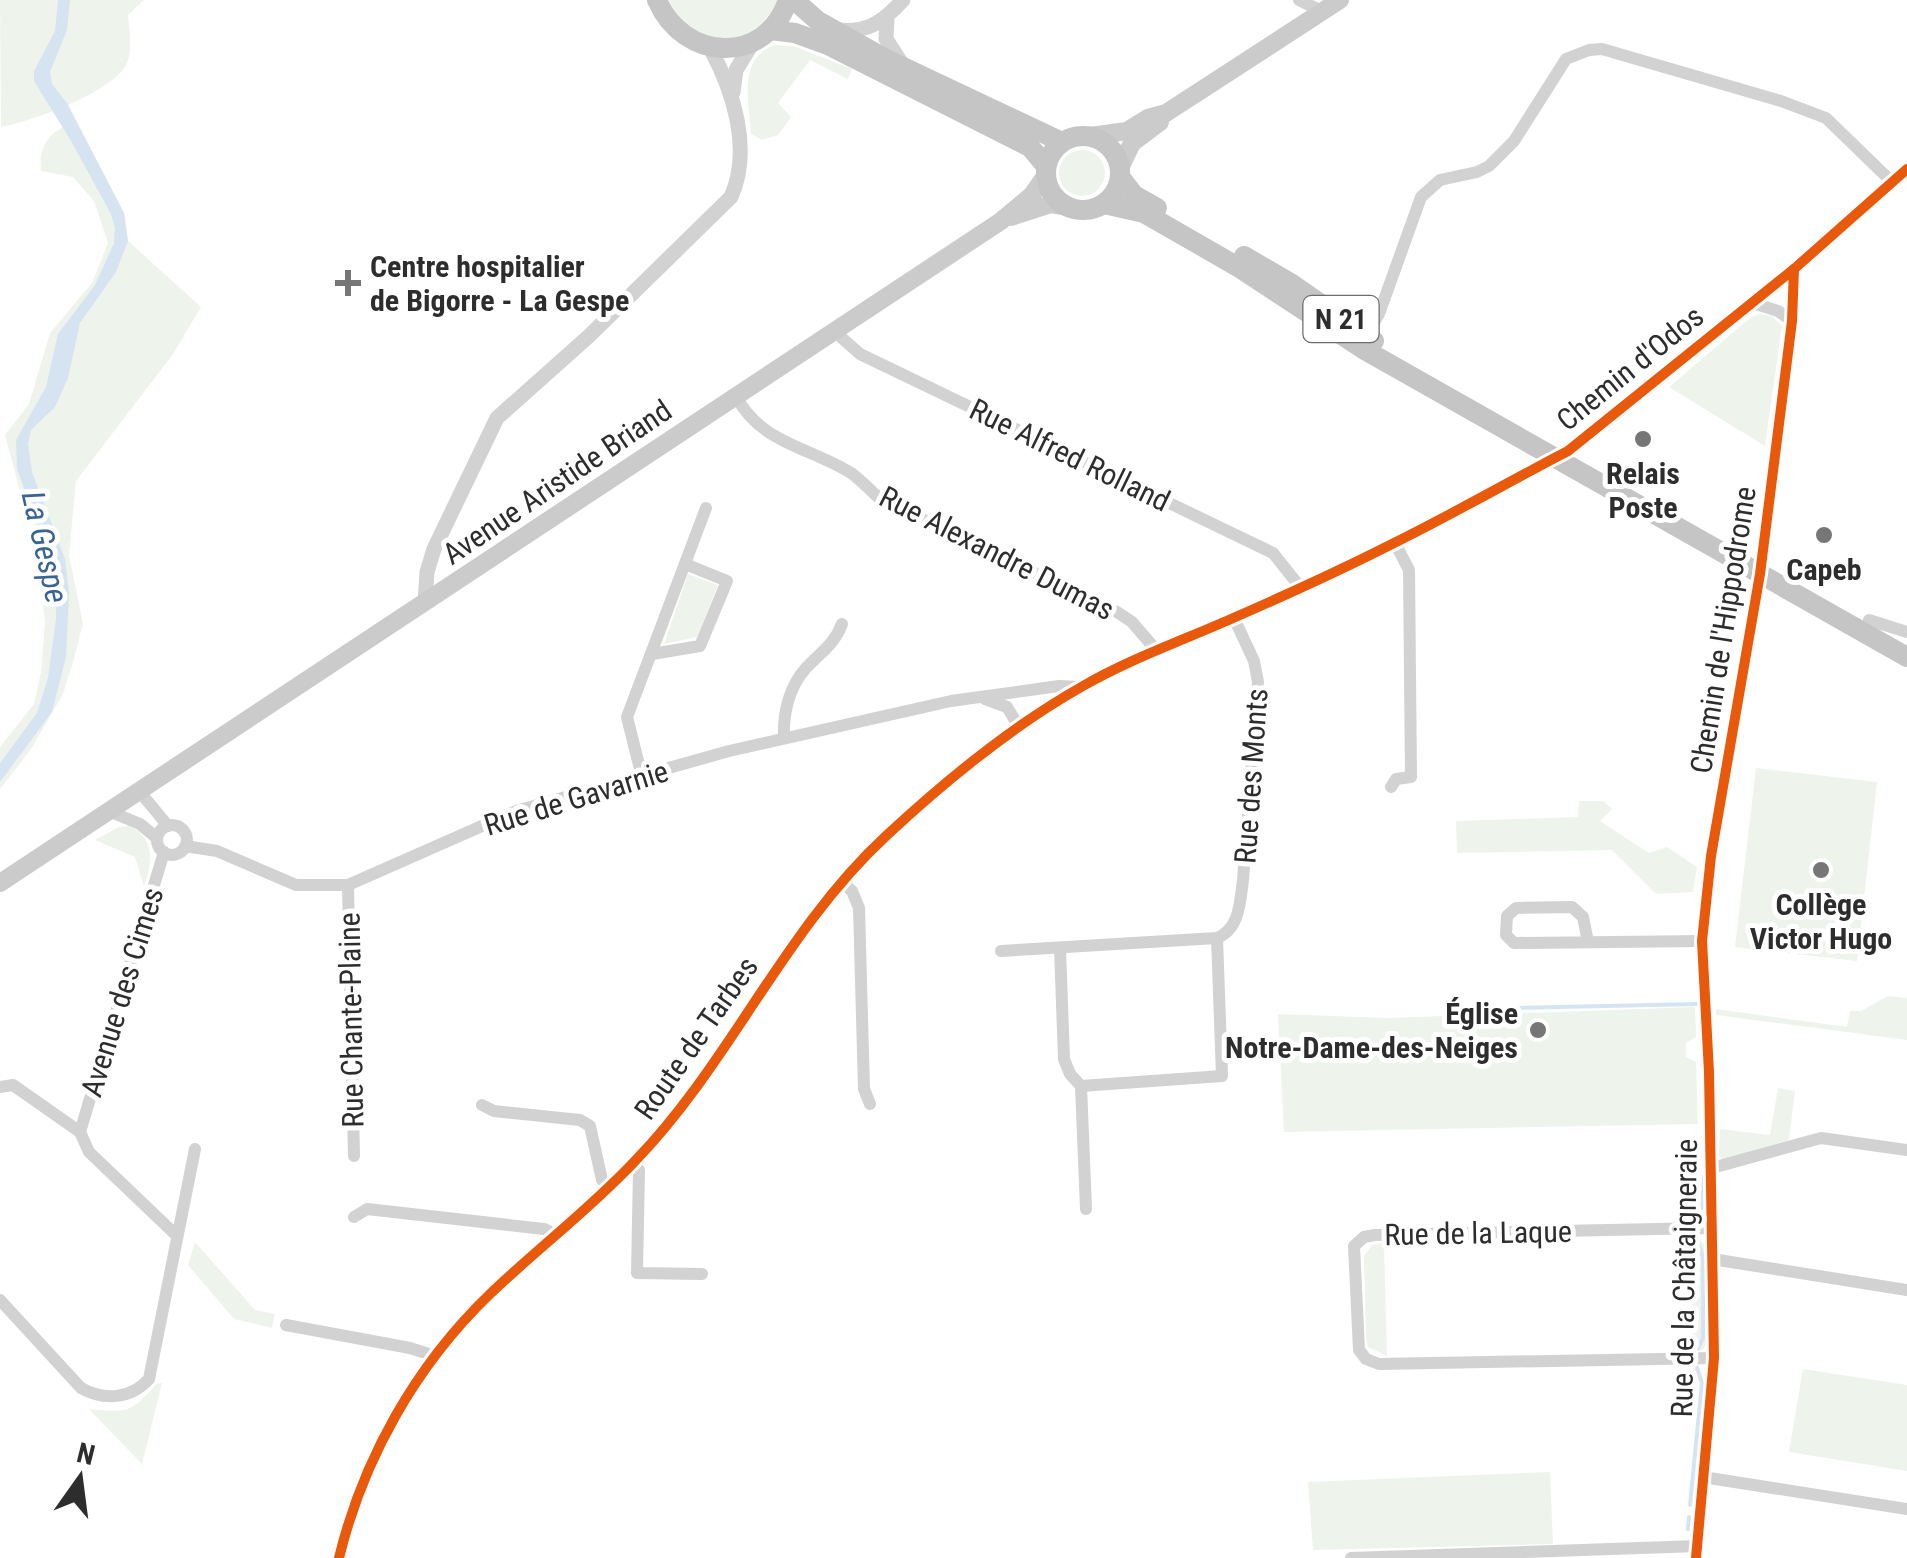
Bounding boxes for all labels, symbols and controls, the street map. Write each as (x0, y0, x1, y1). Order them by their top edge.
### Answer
place label: Centre hospitalier de Bigorre - La Gespe (370, 249, 629, 318)
marker: Centre hospitalier de Bigorre - La Gespe (335, 270, 361, 296)
road number: N 21 (1304, 296, 1378, 342)
street label: Chemin d'Odos (1550, 298, 1710, 438)
street label: Rue Alfred Rolland (964, 391, 1176, 519)
street label: Avenue Aristide Briand (436, 393, 678, 571)
marker: Relais Poste (1632, 428, 1654, 450)
place label: Relais Poste (1606, 456, 1680, 525)
street label: Rue Alexandre Dumas (874, 479, 1120, 627)
street label: Chemin de l'Hippodrome (1683, 484, 1763, 776)
water label: La Gespe (14, 487, 76, 607)
marker: Capeb (1813, 524, 1835, 546)
place label: Capeb (1786, 552, 1862, 587)
street label: Rue des Monts (1227, 687, 1275, 865)
street label: Rue de Gavarnie (480, 753, 672, 843)
marker: Collège Victor Hugo (1810, 859, 1832, 881)
street label: Avenue des Cimes (74, 883, 170, 1101)
place label: Collège Victor Hugo (1750, 887, 1892, 956)
street label: Rue Chante-Plaine (332, 912, 370, 1128)
street label: Route de Tarbes (627, 950, 765, 1126)
place label: Église Notre-Dame-des-Neiges (1225, 996, 1518, 1065)
marker: Église Notre-Dame-des-Neiges (1527, 1019, 1549, 1041)
street label: Rue de la Châtaigneraie (1664, 1138, 1704, 1418)
street label: Rue de la Laque (1384, 1214, 1572, 1252)
north arrow (30, 1428, 130, 1528)
text: N (74, 1436, 98, 1472)

